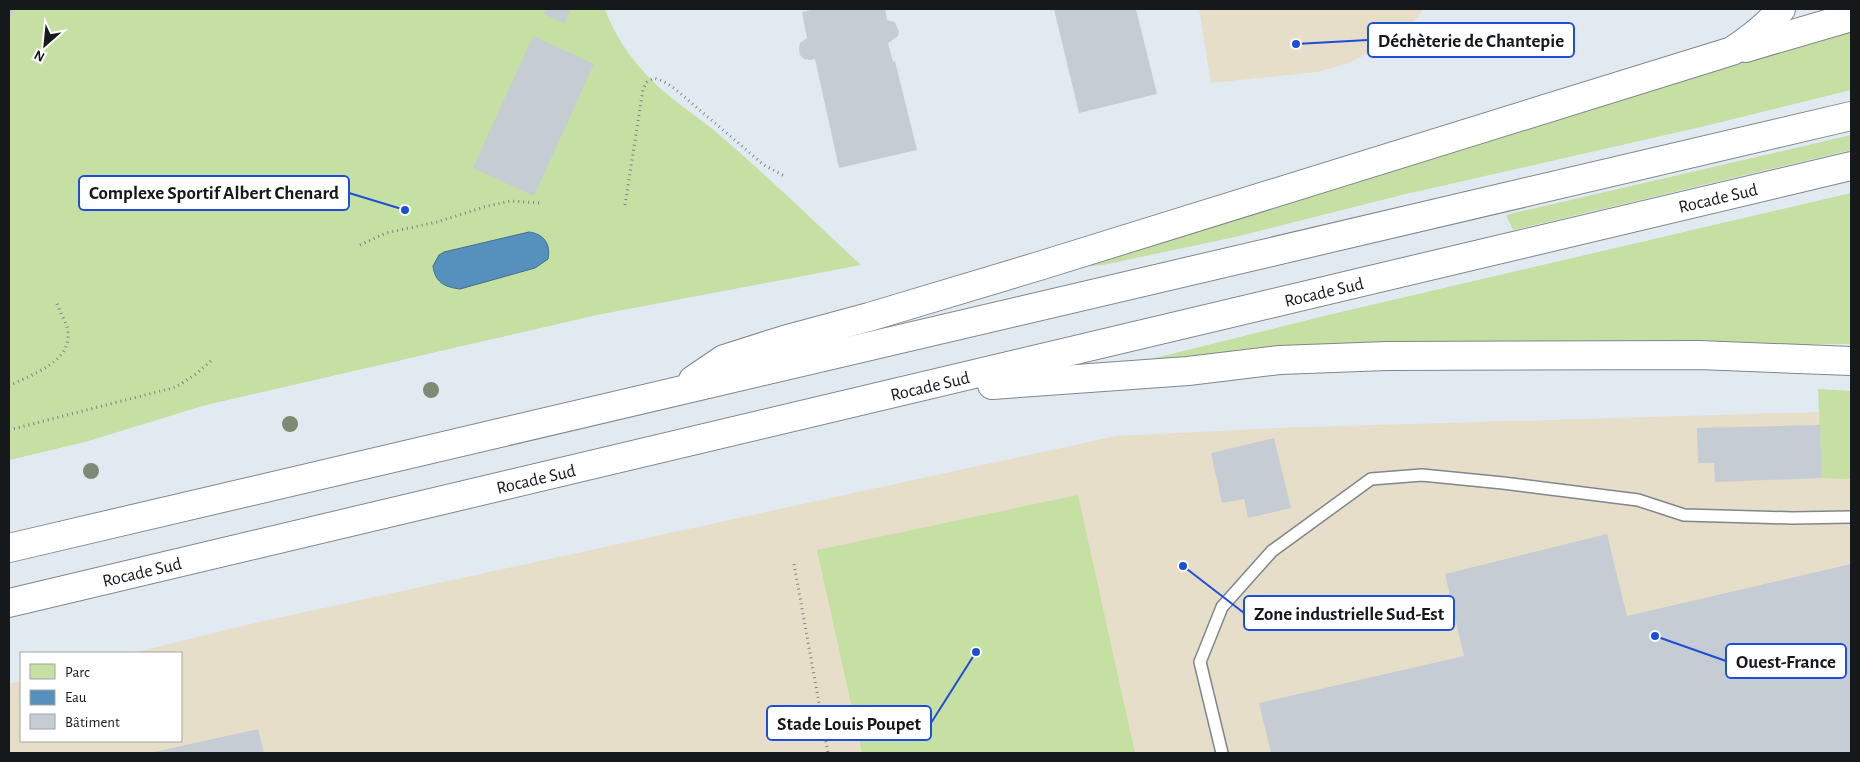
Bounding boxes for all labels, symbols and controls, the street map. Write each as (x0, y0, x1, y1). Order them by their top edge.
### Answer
north arrow (20, 20, 70, 70)
callout: Déchèterie de Chantepie (1368, 23, 1574, 57)
text: Déchèterie de Chantepie (1378, 32, 1564, 51)
text: N (32, 47, 47, 64)
callout: Complexe Sportif Albert Chenard (79, 176, 349, 210)
street label: Rocade Sud (1677, 181, 1760, 217)
text: Complexe Sportif Albert Chenard (89, 184, 339, 203)
street label: Rocade Sud (1283, 275, 1366, 311)
street label: Rocade Sud (889, 369, 972, 405)
street label: Rocade Sud (495, 462, 578, 498)
street label: Rocade Sud (101, 555, 184, 591)
callout: Zone industrielle Sud-Est (1244, 596, 1454, 630)
text: Zone industrielle Sud-Est (1254, 605, 1445, 624)
callout: Ouest-France (1726, 644, 1846, 678)
legend (20, 652, 182, 742)
text: Ouest-France (1736, 653, 1836, 672)
text: Parc (65, 665, 90, 680)
text: Eau (65, 690, 87, 705)
callout: Stade Louis Poupet (767, 706, 931, 740)
text: Bâtiment (65, 715, 120, 730)
text: Stade Louis Poupet (777, 715, 921, 734)

